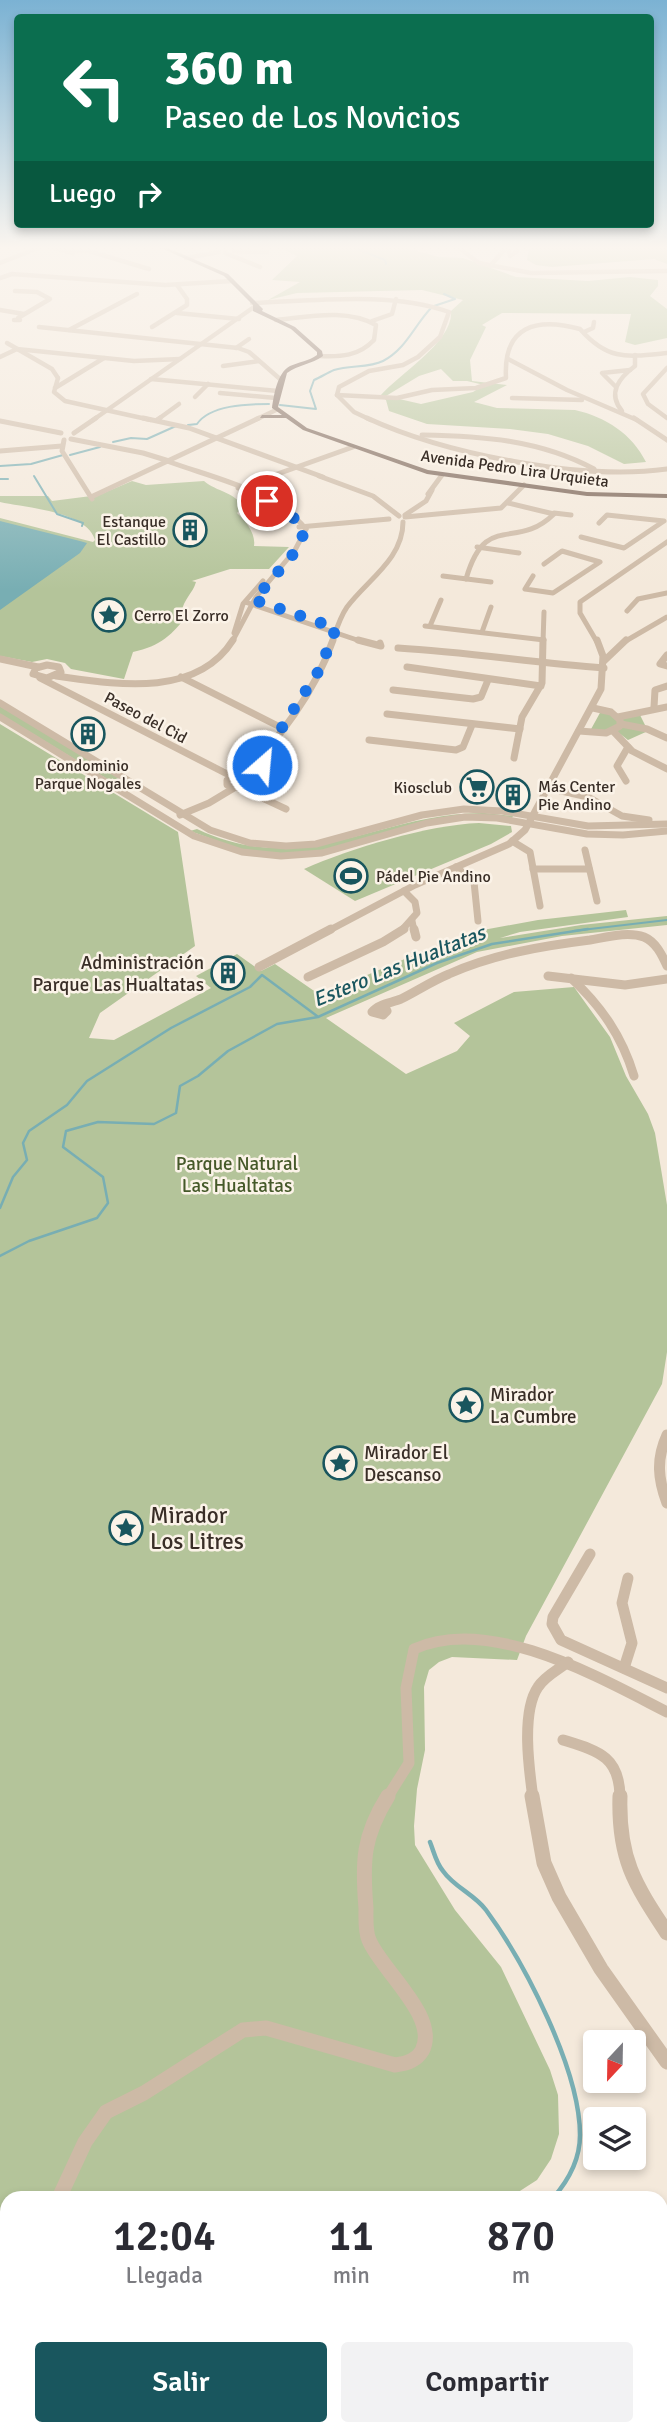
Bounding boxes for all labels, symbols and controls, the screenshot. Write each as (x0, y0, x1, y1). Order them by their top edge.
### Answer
text: 360 m (164, 38, 294, 98)
icon: left (49, 42, 140, 133)
text: Paseo de Los Novicios (164, 98, 461, 137)
icon: right (130, 175, 168, 213)
text: Luego (49, 178, 116, 210)
street label: Avenida Pedro Lira Urquieta (420, 446, 610, 492)
pin (237, 471, 297, 531)
icon: arrive (248, 482, 286, 520)
building icon: Estanque El Castillo (171, 511, 209, 549)
place label: Estanque El Castillo (97, 512, 166, 550)
place icon: Cerro El Zorro (90, 596, 128, 634)
place label: Cerro El Zorro (134, 606, 229, 626)
street label: Paseo del Cid (101, 688, 190, 748)
building icon: Condominio Parque Nogales (69, 715, 107, 753)
position arrow (225, 728, 299, 802)
place label: Condominio Parque Nogales (35, 756, 141, 794)
supermarket icon: Kiosclub (458, 768, 496, 806)
building icon: Más Center Pie Andino (494, 776, 532, 814)
place label: Más Center Pie Andino (538, 777, 615, 815)
place label: Kiosclub (394, 778, 452, 798)
sports icon: Pádel Pie Andino (332, 857, 370, 895)
place label: Pádel Pie Andino (376, 867, 491, 887)
water label: Estero Las Hualtatas (309, 919, 491, 1012)
place label: Administración Parque Las Hualtatas (32, 951, 204, 997)
building icon: Administración Parque Las Hualtatas (209, 954, 247, 992)
park label: Parque Natural Las Hualtatas (176, 1152, 298, 1198)
place label: Mirador La Cumbre (490, 1383, 577, 1429)
place icon: Mirador La Cumbre (447, 1386, 485, 1424)
place label: Mirador El Descanso (364, 1441, 448, 1487)
place icon: Mirador El Descanso (321, 1444, 359, 1482)
place label: Mirador Los Litres (150, 1501, 244, 1556)
place icon: Mirador Los Litres (107, 1509, 145, 1547)
north arrow (583, 2030, 646, 2093)
map controls (583, 2030, 646, 2170)
button: layers (583, 2107, 646, 2170)
text: 12:04 (113, 2211, 216, 2262)
text: 11 (329, 2211, 374, 2262)
text: 870 (487, 2211, 555, 2262)
text: Llegada (126, 2261, 203, 2290)
text: min (333, 2261, 370, 2290)
text: m (512, 2261, 530, 2290)
button: Salir (35, 2342, 327, 2422)
button: Compartir (341, 2342, 633, 2422)

